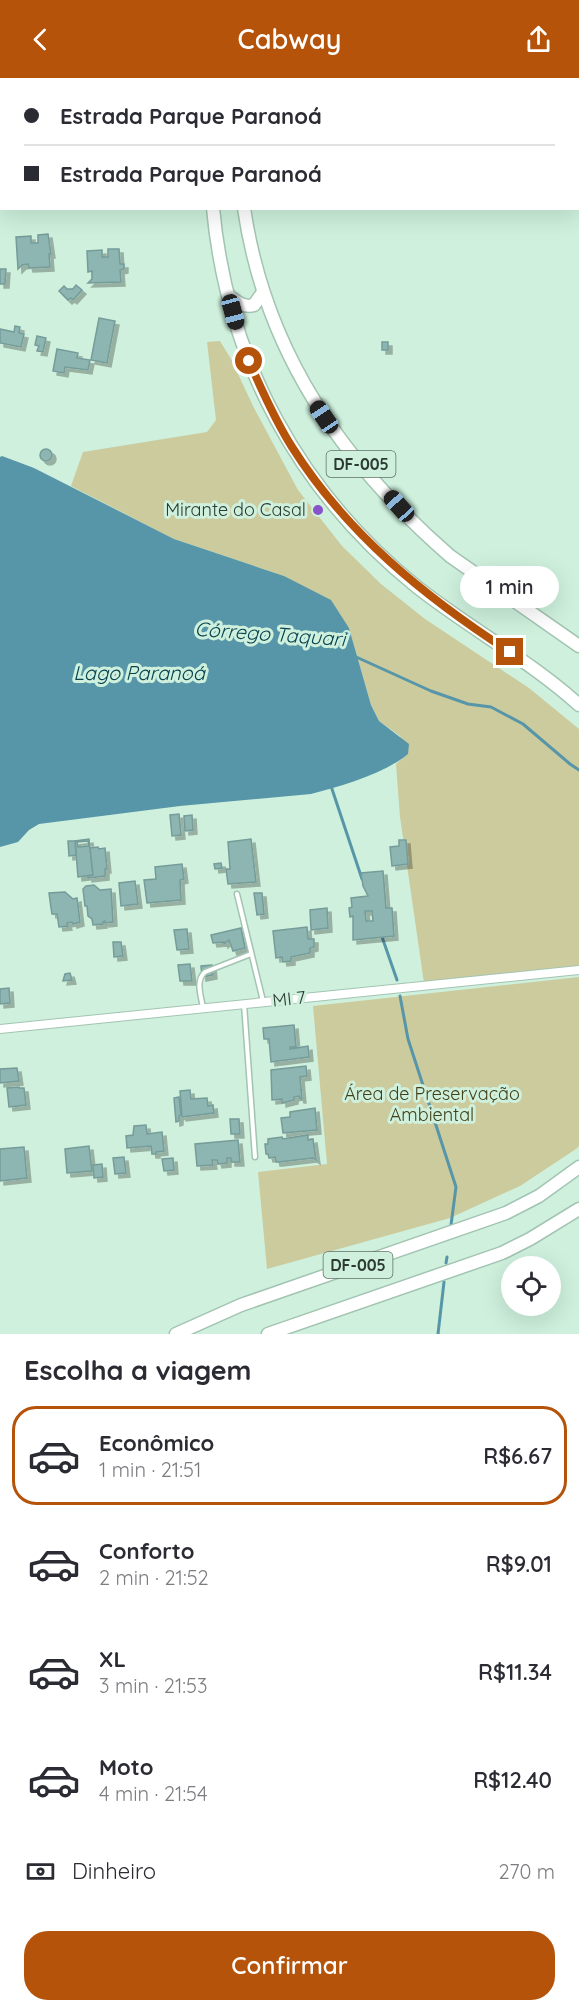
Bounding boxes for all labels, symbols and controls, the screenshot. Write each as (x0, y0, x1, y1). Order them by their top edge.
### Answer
text: Cabway (238, 22, 341, 56)
icon: back (24, 23, 57, 56)
icon: share (522, 23, 555, 56)
text: Estrada Parque Paranoá (60, 102, 322, 130)
text: Estrada Parque Paranoá (60, 160, 322, 188)
car (220, 292, 246, 332)
route start (235, 347, 262, 374)
car (306, 397, 342, 437)
road number: DF-005 (326, 451, 395, 477)
car (380, 487, 418, 525)
place label: Mirante do Casal (165, 498, 306, 521)
marker: Mirante do Casal (311, 503, 325, 517)
callout: 1 min (460, 565, 560, 607)
text: 1 min (486, 574, 533, 599)
water label: Córrego Taquari (194, 616, 349, 651)
route end (496, 638, 523, 665)
water label: Lago Paranoá (73, 660, 207, 685)
street label: MI 7 (271, 985, 307, 1012)
park label: Área de Preservação Ambiental (344, 1082, 520, 1126)
road number: DF-005 (324, 1252, 392, 1278)
map controls (501, 1256, 561, 1316)
button: locate (501, 1256, 561, 1316)
text: Escolha a viagem (24, 1353, 252, 1387)
icon: car (27, 1429, 81, 1483)
text: Econômico (99, 1429, 214, 1457)
text: R$6.67 (483, 1442, 552, 1470)
text: 1 min · 21:51 (99, 1457, 201, 1482)
icon: car (27, 1537, 81, 1591)
text: Conforto (99, 1537, 194, 1565)
text: R$9.01 (486, 1550, 552, 1578)
text: 2 min · 21:52 (99, 1565, 209, 1590)
icon: car (27, 1645, 81, 1699)
text: XL (99, 1645, 126, 1673)
text: R$11.34 (478, 1658, 552, 1686)
text: 3 min · 21:53 (99, 1673, 207, 1698)
icon: car (27, 1753, 81, 1807)
text: Moto (99, 1753, 153, 1781)
text: R$12.40 (473, 1766, 552, 1794)
text: 4 min · 21:54 (99, 1781, 208, 1806)
icon: cash (24, 1855, 57, 1888)
text: Dinheiro (72, 1857, 156, 1885)
text: 270 m (498, 1859, 555, 1884)
button: Confirmar (24, 1931, 555, 2000)

